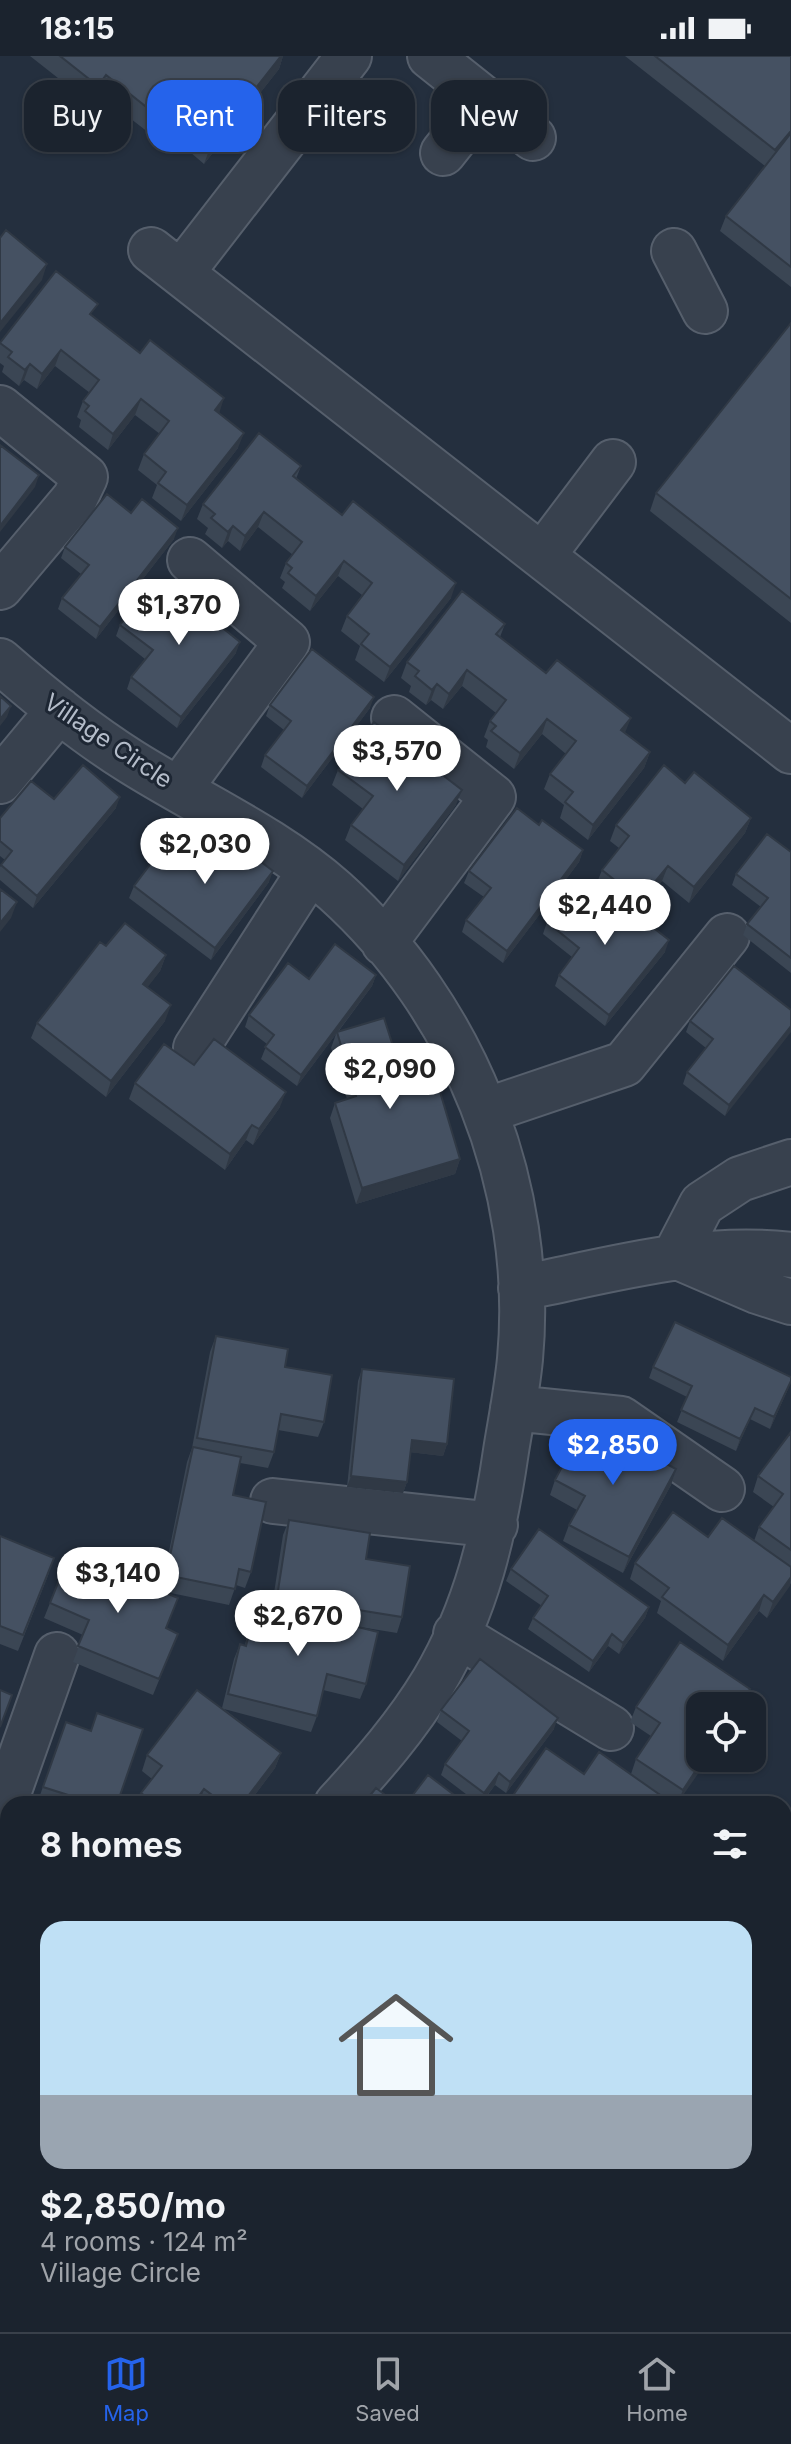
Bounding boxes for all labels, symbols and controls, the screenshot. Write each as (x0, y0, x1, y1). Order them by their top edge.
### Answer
text: 18:15 (40, 10, 115, 46)
chip: Buy (24, 80, 131, 152)
chip: Rent (147, 80, 262, 152)
chip: Filters (278, 80, 415, 152)
chip: New (431, 80, 547, 152)
pin: $1,370 (114, 579, 244, 647)
text: $1,370 (136, 589, 222, 620)
street label: Village Circle (39, 687, 178, 794)
pin: $3,570 (332, 725, 462, 793)
text: $3,570 (352, 735, 442, 766)
pin: $2,030 (140, 818, 270, 886)
text: $2,030 (158, 828, 252, 859)
pin: $2,440 (540, 879, 670, 947)
text: $2,440 (558, 889, 652, 920)
pin: $2,090 (325, 1043, 455, 1111)
text: $2,090 (343, 1053, 437, 1084)
pin: $2,850 (548, 1419, 678, 1487)
text: $2,850 (567, 1429, 659, 1460)
pin: $3,140 (53, 1547, 183, 1615)
text: $3,140 (75, 1557, 161, 1588)
pin: $2,670 (233, 1590, 363, 1658)
text: $2,670 (253, 1600, 343, 1631)
map controls (686, 1692, 766, 1772)
button: locate (686, 1692, 766, 1772)
icon: filters (708, 1822, 752, 1866)
text: 8 homes (40, 1824, 183, 1865)
icon: home (324, 1973, 468, 2117)
text: $2,850/mo (40, 2185, 226, 2226)
text: 4 rooms · 124 m² (40, 2226, 248, 2257)
text: Village Circle (40, 2257, 201, 2288)
tab: Map (103, 2352, 149, 2426)
tab: Saved (355, 2352, 420, 2426)
tab: Home (626, 2352, 688, 2426)

